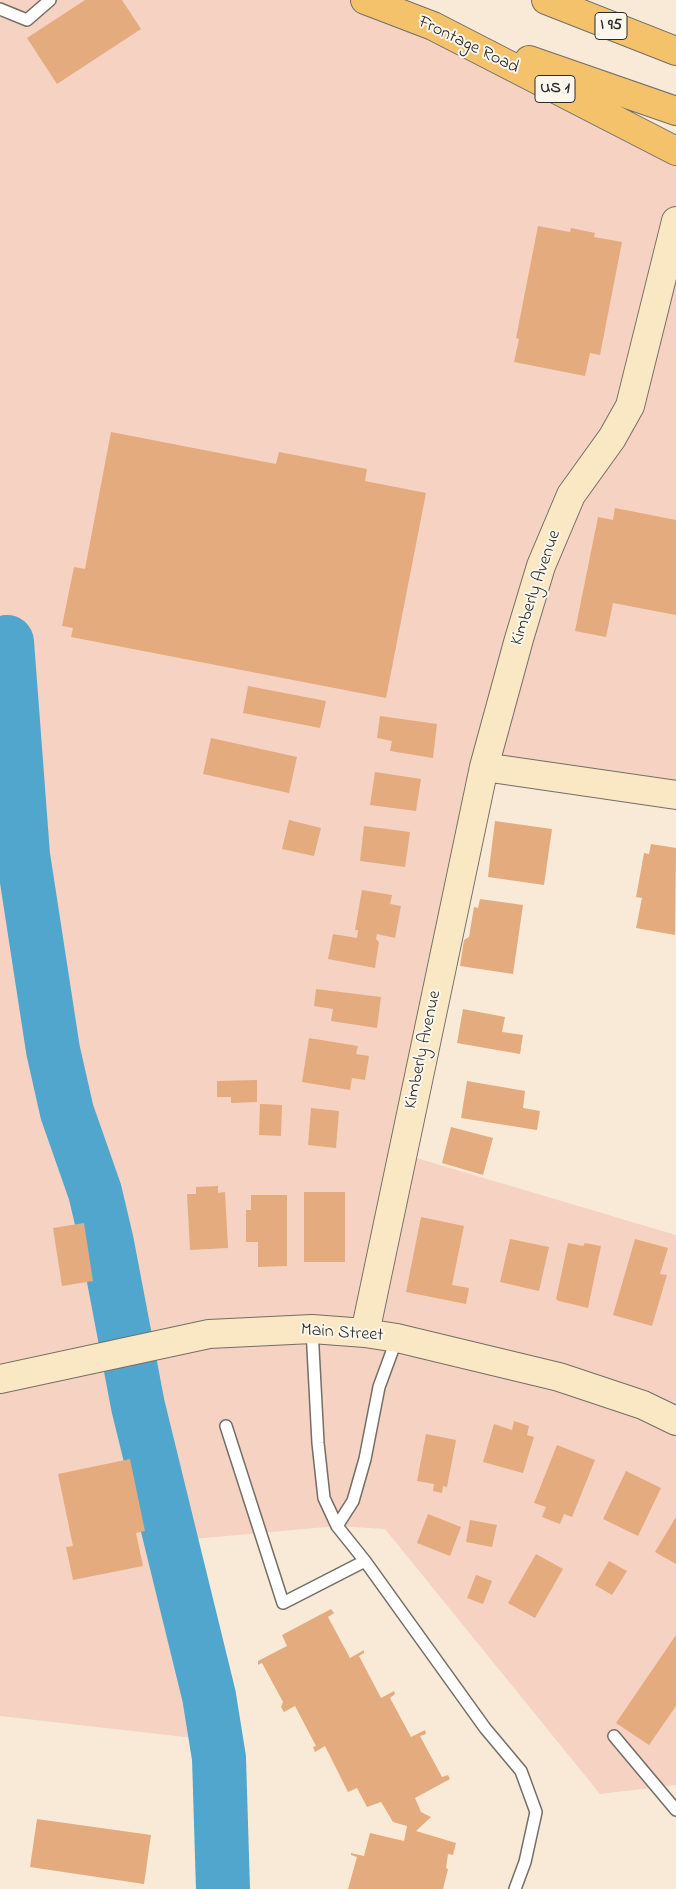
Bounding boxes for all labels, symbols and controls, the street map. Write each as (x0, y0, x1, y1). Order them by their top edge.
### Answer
street label: Frontage Road (414, 12, 522, 80)
road number: I 95 (595, 12, 627, 40)
road number: US 1 (535, 76, 575, 102)
street label: Kimberly Avenue (507, 528, 567, 648)
street label: Kimberly Avenue (401, 989, 447, 1111)
street label: Main Street (300, 1320, 384, 1348)

